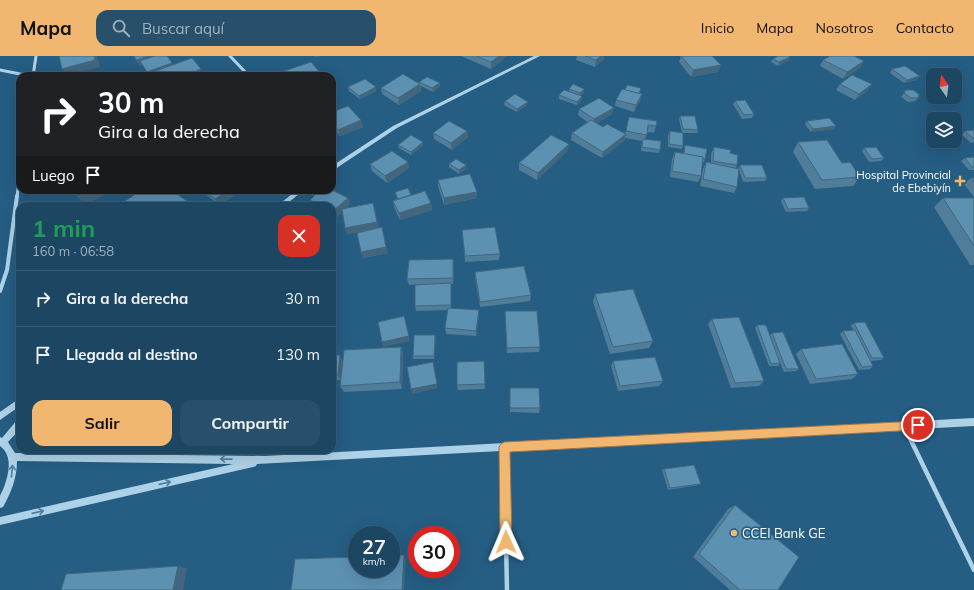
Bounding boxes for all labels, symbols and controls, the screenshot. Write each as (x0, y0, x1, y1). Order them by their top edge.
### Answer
search box (96, 10, 376, 46)
text: Mapa (20, 16, 72, 40)
icon: search (110, 17, 132, 39)
text: Buscar aquí (142, 19, 224, 38)
text: Inicio (701, 19, 734, 37)
text: Mapa (756, 19, 794, 37)
text: Nosotros (816, 19, 874, 37)
text: Contacto (896, 19, 954, 37)
north arrow (926, 68, 962, 104)
map controls (926, 68, 962, 148)
text: 30 m (98, 85, 164, 120)
icon: right (32, 88, 84, 140)
button: layers (926, 112, 962, 148)
text: Gira a la derecha (98, 120, 240, 143)
icon: arrive (82, 164, 104, 186)
text: Luego (32, 166, 74, 185)
place label: Hospital Provincial de Ebebiyín (856, 168, 951, 195)
marker: Hospital Provincial de Ebebiyín (954, 175, 966, 187)
text: 1 min (32, 213, 95, 243)
button: close (278, 215, 320, 257)
text: 160 m · 06:58 (32, 243, 114, 259)
icon: right (32, 288, 54, 310)
text: Gira a la derecha (66, 289, 188, 308)
text: 30 m (285, 289, 320, 308)
icon: arrive (32, 344, 54, 366)
text: Llegada al destino (66, 345, 198, 364)
text: 130 m (276, 345, 320, 364)
button: Salir (32, 400, 172, 446)
button: Compartir (180, 400, 320, 446)
pin (901, 408, 935, 442)
icon: arrive (907, 414, 929, 436)
one-way arrow (220, 455, 233, 463)
one-way arrow (8, 465, 15, 478)
one-way arrow (158, 479, 171, 486)
one-way arrow (31, 508, 44, 516)
position arrow (485, 521, 527, 563)
place label: CCEI Bank GE (742, 525, 825, 541)
speed limit sign: 30 (408, 526, 460, 578)
marker: CCEI Bank GE (729, 528, 739, 538)
text: 27 (362, 534, 386, 559)
text: km/h (363, 555, 385, 568)

